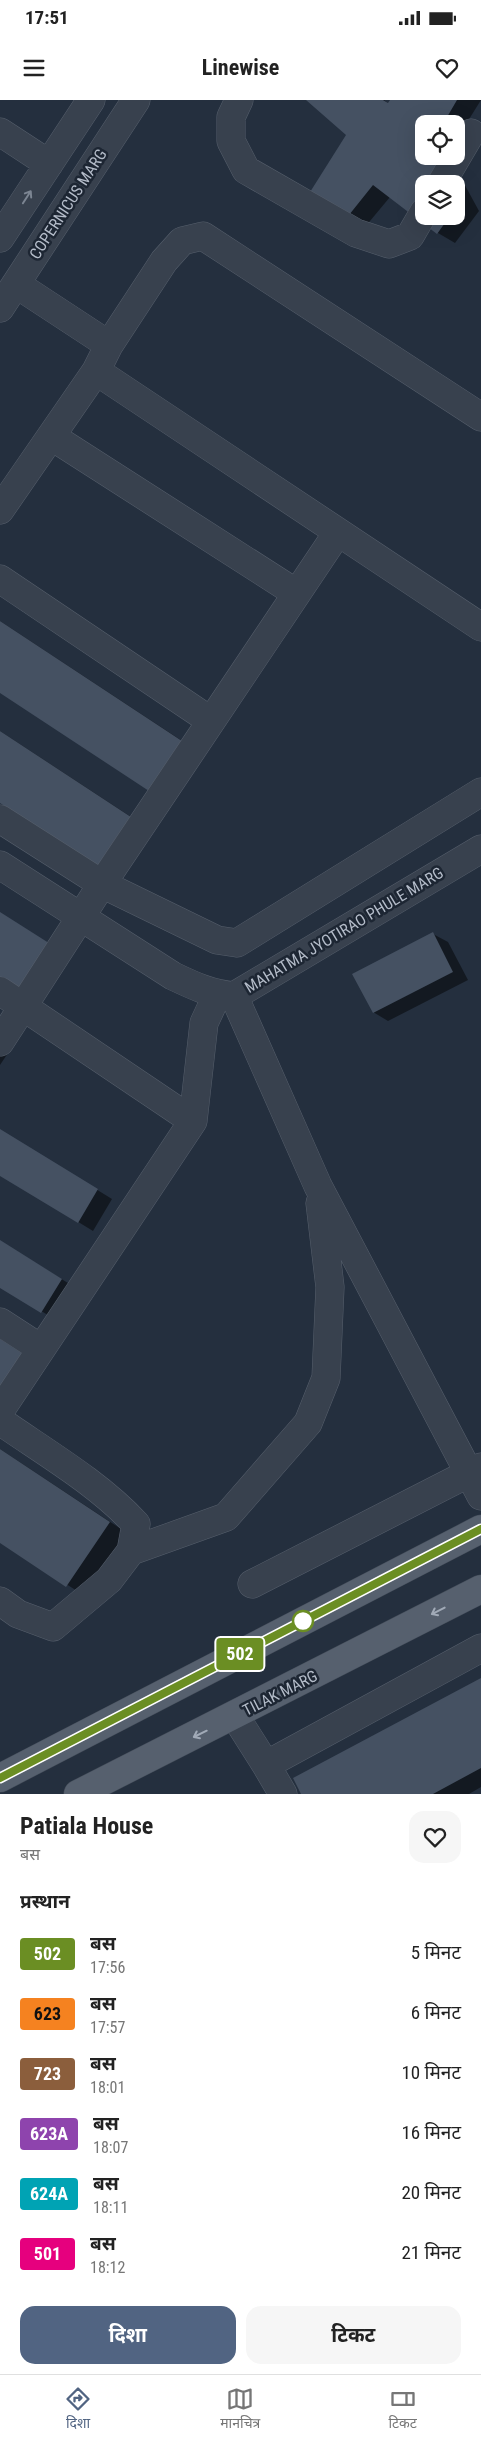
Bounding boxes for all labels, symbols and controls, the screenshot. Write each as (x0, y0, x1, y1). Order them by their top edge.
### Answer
text: 17:51 (25, 6, 69, 29)
icon: menu (20, 54, 48, 82)
icon: heart (433, 54, 461, 82)
text: Linewise (202, 55, 279, 80)
map controls (415, 115, 465, 225)
button: locate (415, 115, 465, 165)
street label: COPERNICUS MARG (25, 145, 111, 263)
button: layers (415, 175, 465, 225)
one-way arrow (22, 191, 32, 205)
street label: MAHATMA JYOTIRAO PHULE MARG (241, 863, 447, 997)
one-way arrow (430, 1606, 445, 1616)
unlabelled marker (292, 1610, 314, 1632)
line badge: 502 (211, 1638, 269, 1670)
text: 502 (226, 1643, 254, 1664)
street label: TILAK MARG (240, 1666, 320, 1720)
one-way arrow (193, 1729, 208, 1739)
button: heart (409, 1811, 461, 1863)
text: Patiala House (20, 1812, 153, 1840)
text: बस (20, 1845, 40, 1864)
text: प्रस्थान (20, 1890, 70, 1913)
text: बस (90, 1932, 116, 1955)
text: 5 मिनट (411, 1941, 461, 1964)
text: 502 (34, 1943, 61, 1964)
text: 17:56 (90, 1958, 125, 1977)
text: बस (90, 1992, 116, 2015)
text: 6 मिनट (411, 2001, 461, 2024)
text: 623 (34, 2003, 61, 2024)
text: 17:57 (90, 2018, 125, 2037)
text: बस (90, 2052, 116, 2075)
text: 10 मिनट (401, 2061, 461, 2084)
text: 723 (34, 2063, 61, 2084)
text: 18:01 (90, 2078, 125, 2097)
text: बस (93, 2112, 119, 2135)
text: 16 मिनट (401, 2121, 461, 2144)
text: 623A (30, 2123, 68, 2144)
text: 18:07 (93, 2138, 128, 2157)
text: बस (93, 2172, 119, 2195)
text: 20 मिनट (401, 2181, 461, 2204)
text: 624A (30, 2183, 68, 2204)
text: 18:11 (93, 2198, 128, 2217)
text: बस (90, 2232, 116, 2255)
text: 21 मिनट (401, 2241, 461, 2264)
text: 501 (34, 2243, 61, 2264)
text: 18:12 (90, 2258, 125, 2277)
button: दिशा (20, 2306, 236, 2364)
button: टिकट (246, 2306, 461, 2364)
tab: दिशा (64, 2385, 92, 2434)
tab: मानचित्र (220, 2385, 260, 2434)
tab: टिकट (388, 2385, 417, 2434)

